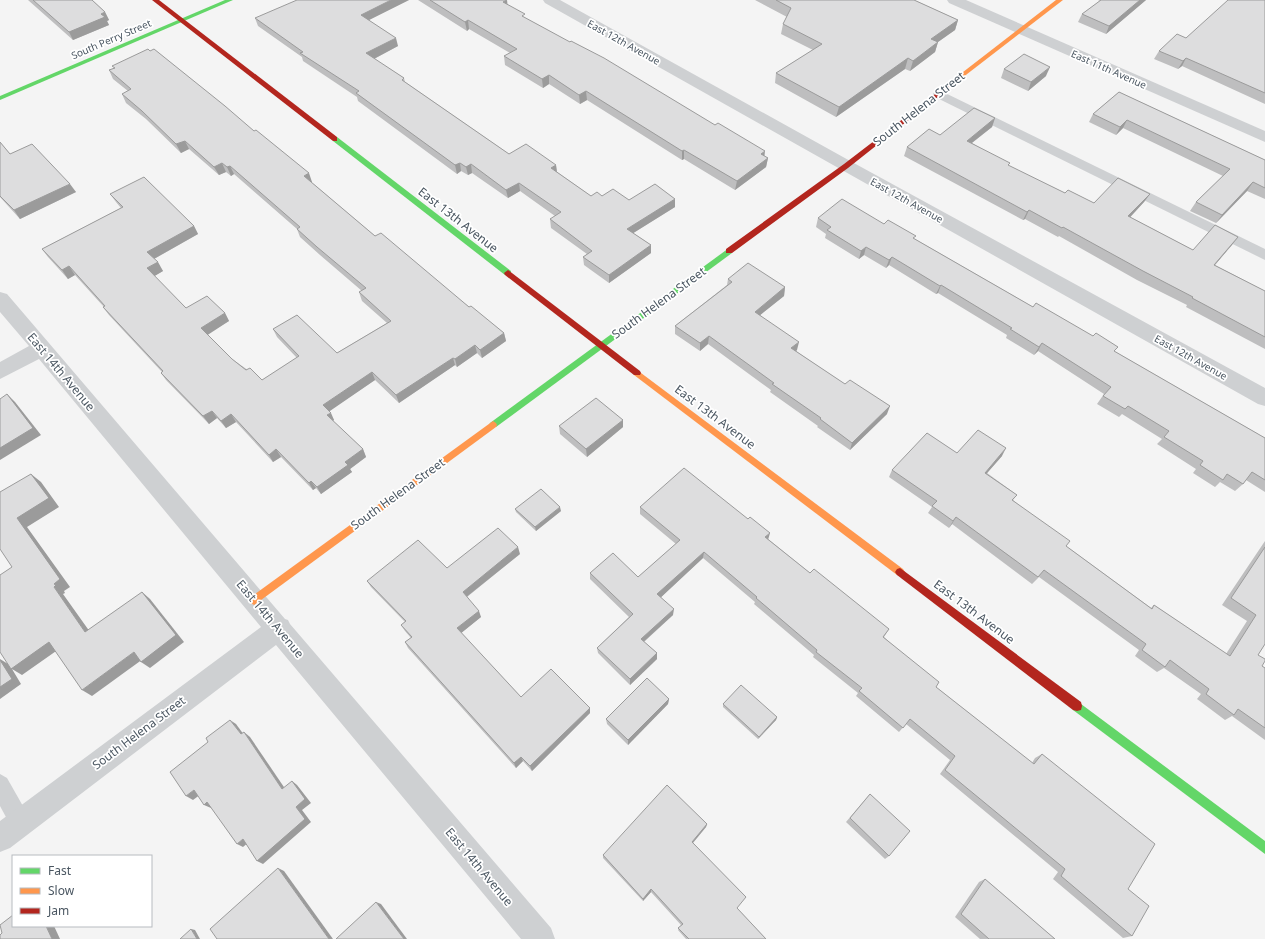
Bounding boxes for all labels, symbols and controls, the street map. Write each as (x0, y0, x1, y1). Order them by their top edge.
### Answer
street label: South Perry Street (69, 16, 154, 62)
street label: East 12th Avenue (585, 16, 663, 68)
street label: East 11th Avenue (1069, 46, 1149, 92)
street label: South Helena Street (869, 67, 969, 150)
street label: East 12th Avenue (868, 174, 946, 226)
street label: East 13th Avenue (415, 183, 502, 256)
street label: South Helena Street (608, 262, 710, 343)
street label: East 14th Avenue (24, 329, 99, 415)
street label: East 12th Avenue (1152, 331, 1230, 383)
street label: East 13th Avenue (671, 381, 759, 453)
street label: South Helena Street (347, 453, 449, 534)
street label: East 14th Avenue (233, 576, 308, 662)
street label: East 13th Avenue (930, 576, 1018, 648)
street label: South Helena Street (89, 692, 189, 773)
street label: East 14th Avenue (442, 824, 517, 910)
legend (12, 855, 152, 927)
text: Fast (48, 862, 72, 879)
text: Slow (48, 882, 75, 899)
text: Jam (47, 902, 69, 919)

